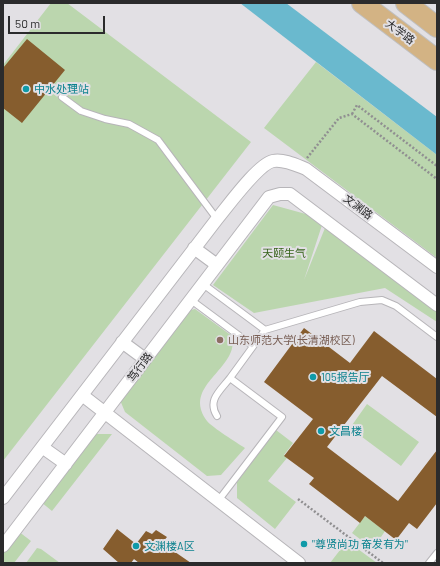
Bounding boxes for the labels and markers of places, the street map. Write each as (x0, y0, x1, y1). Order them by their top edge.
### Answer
place label: 中水处理站 (34, 82, 89, 96)
marker: 中水处理站 (21, 84, 31, 94)
place label: 山东师范大学(长清湖校区) (228, 333, 355, 347)
marker: 山东师范大学(长清湖校区) (215, 335, 225, 345)
place label: 105报告厅 (321, 370, 370, 384)
marker: 105报告厅 (308, 372, 318, 382)
place label: 文昌楼 (329, 424, 362, 438)
marker: 文昌楼 (316, 426, 326, 436)
place label: "尊贤尚功 奋发有为" (312, 537, 408, 551)
place label: 文渊楼A区 (144, 539, 195, 553)
marker: "尊贤尚功 奋发有为" (299, 539, 309, 549)
marker: 文渊楼A区 (131, 541, 141, 551)

